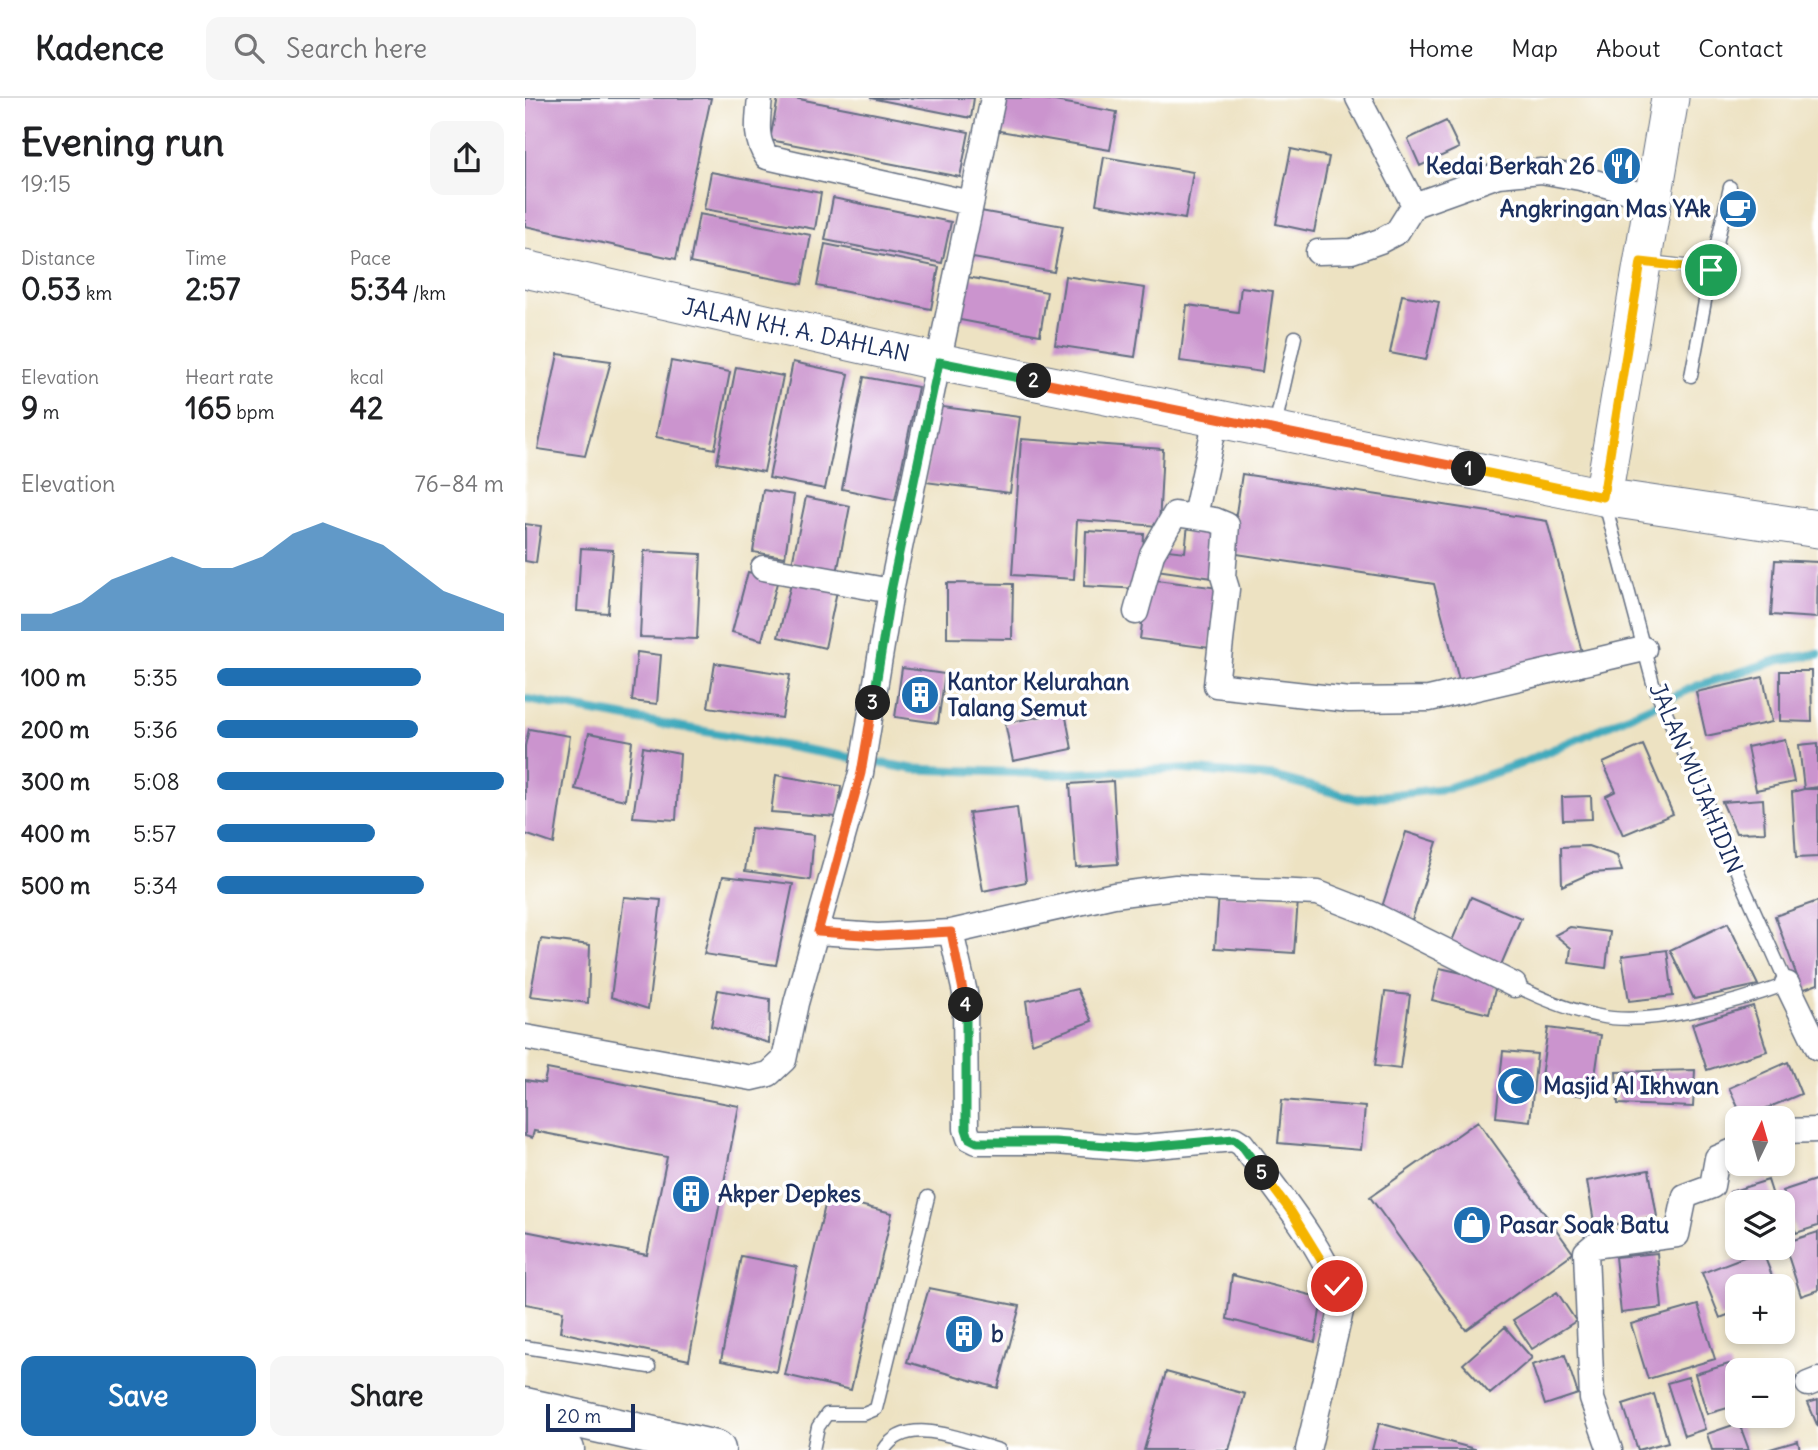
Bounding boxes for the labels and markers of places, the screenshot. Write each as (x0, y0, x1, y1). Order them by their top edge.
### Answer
restaurant icon: Kedai Berkah 26 (1601, 145, 1643, 187)
place label: Kedai Berkah 26 (1426, 151, 1595, 180)
cafe icon: Angkringan Mas YAk (1717, 188, 1759, 230)
place label: Angkringan Mas YAk (1500, 194, 1711, 223)
pin (1681, 240, 1741, 300)
pin: 2 (1016, 364, 1051, 398)
pin: 1 (1451, 452, 1487, 486)
place label: Kantor Kelurahan Talang Semut (947, 667, 1129, 722)
building icon: Kantor Kelurahan Talang Semut (899, 674, 941, 716)
pin: 3 (855, 686, 891, 720)
pin: 4 (949, 988, 983, 1023)
mosque icon: Masjid Al Ikhwan (1495, 1065, 1537, 1107)
place label: Masjid Al Ikhwan (1543, 1071, 1719, 1100)
pin: 5 (1245, 1156, 1279, 1190)
building icon: Akper Depkes (670, 1173, 712, 1215)
place label: Akper Depkes (718, 1179, 861, 1208)
shop icon: Pasar Soak Batu (1451, 1204, 1493, 1246)
place label: Pasar Soak Batu (1499, 1210, 1669, 1239)
pin (1307, 1256, 1367, 1316)
building icon: b (943, 1313, 985, 1355)
place label: b (991, 1319, 1004, 1348)

